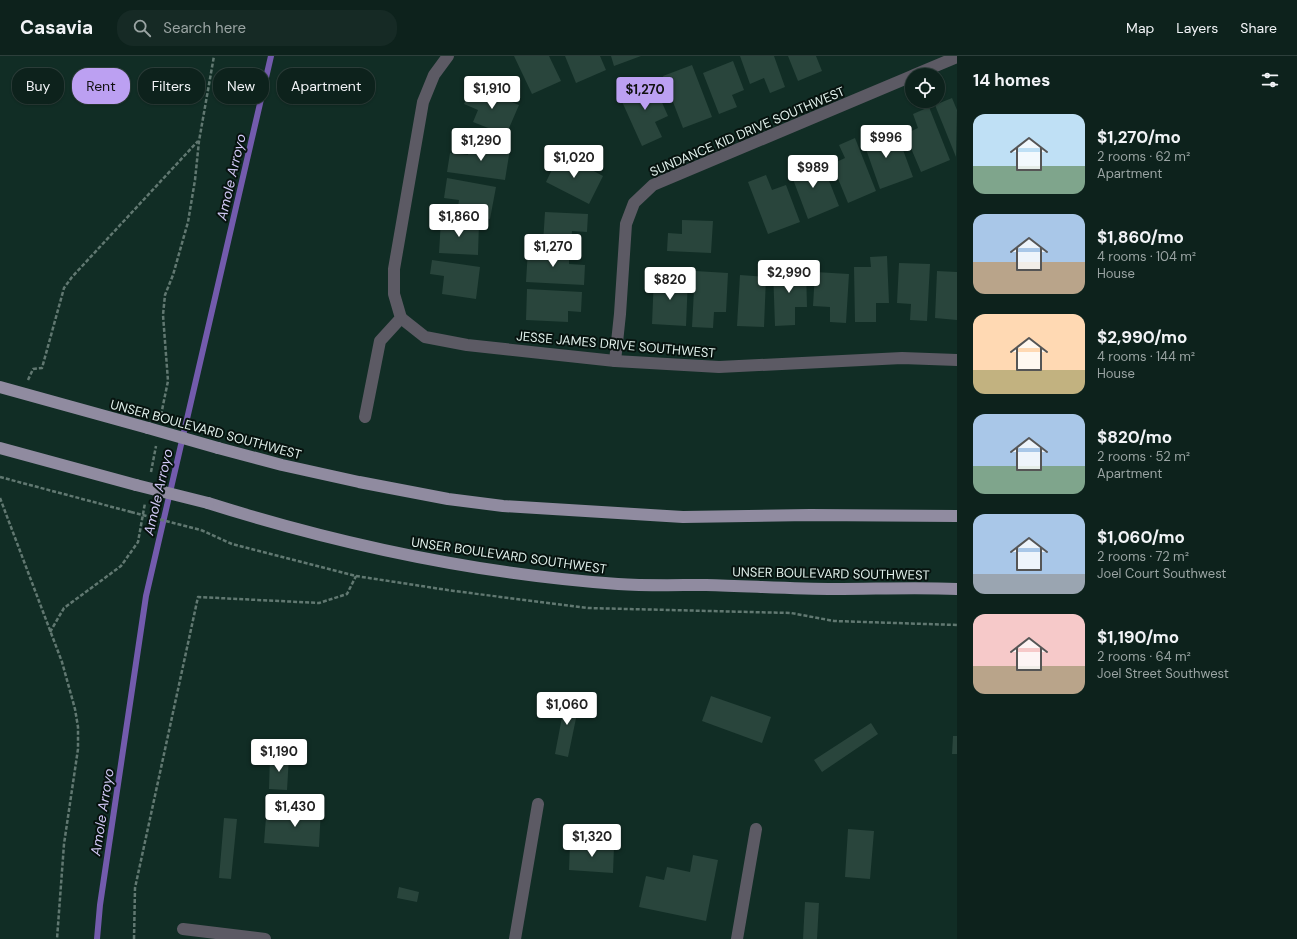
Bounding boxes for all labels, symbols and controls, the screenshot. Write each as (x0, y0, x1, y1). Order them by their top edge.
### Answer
search box (117, 10, 397, 46)
text: Casavia (20, 15, 93, 40)
icon: search (131, 17, 153, 39)
text: Search here (163, 18, 246, 38)
text: Map (1126, 19, 1154, 37)
text: Layers (1176, 19, 1218, 37)
text: Share (1240, 19, 1277, 37)
chip: Buy (12, 68, 64, 104)
chip: Rent (72, 68, 130, 104)
chip: Filters (138, 68, 205, 104)
chip: New (213, 68, 269, 104)
chip: Apartment (277, 68, 375, 104)
map controls (905, 68, 945, 108)
button: locate (905, 68, 945, 108)
text: 14 homes (973, 69, 1050, 91)
icon: filters (1259, 69, 1281, 91)
pin: $1,910 (459, 76, 525, 110)
pin: $1,270 (612, 77, 678, 111)
text: $1,910 (473, 80, 511, 97)
text: $1,270 (625, 81, 665, 98)
street label: SUNDANCE KID DRIVE SOUTHWEST (647, 83, 847, 180)
pin: $996 (862, 125, 910, 159)
text: $1,270/mo (1097, 126, 1181, 148)
pin: $1,290 (448, 128, 514, 162)
text: $996 (870, 129, 902, 146)
icon: home (1005, 130, 1053, 178)
water label: Amole Arroyo (212, 132, 250, 223)
text: $1,290 (461, 132, 501, 149)
pin: $1,020 (541, 145, 607, 179)
text: 2 rooms · 62 m² (1097, 148, 1190, 165)
text: $1,020 (553, 149, 595, 166)
pin: $989 (789, 155, 837, 189)
text: $989 (797, 159, 829, 176)
text: Apartment (1097, 165, 1162, 182)
pin: $1,860 (426, 204, 492, 238)
text: $1,860 (438, 208, 480, 225)
text: $1,860/mo (1097, 226, 1184, 248)
icon: home (1005, 230, 1053, 278)
pin: $1,270 (520, 234, 586, 268)
text: $1,270 (533, 238, 573, 255)
text: 4 rooms · 104 m² (1097, 248, 1196, 265)
pin: $2,990 (756, 260, 822, 294)
text: $2,990 (767, 264, 811, 281)
text: House (1097, 265, 1135, 282)
pin: $820 (646, 267, 694, 301)
text: $820 (654, 271, 686, 288)
text: $2,990/mo (1097, 326, 1187, 348)
street label: JESSE JAMES DRIVE SOUTHWEST (516, 327, 716, 362)
icon: home (1005, 330, 1053, 378)
text: 4 rooms · 144 m² (1097, 348, 1195, 365)
text: House (1097, 365, 1135, 382)
street label: UNSER BOULEVARD SOUTHWEST (108, 396, 303, 463)
text: $820/mo (1097, 426, 1172, 448)
icon: home (1005, 430, 1053, 478)
water label: Amole Arroyo (139, 447, 177, 538)
text: 2 rooms · 52 m² (1097, 448, 1190, 465)
text: Apartment (1097, 465, 1162, 482)
text: $1,060/mo (1097, 526, 1185, 548)
icon: home (1005, 530, 1053, 578)
street label: UNSER BOULEVARD SOUTHWEST (410, 533, 608, 578)
text: 2 rooms · 72 m² (1097, 548, 1189, 565)
street label: UNSER BOULEVARD SOUTHWEST (732, 563, 930, 584)
text: Joel Court Southwest (1097, 565, 1226, 582)
text: $1,190/mo (1097, 626, 1179, 648)
icon: home (1005, 630, 1053, 678)
text: 2 rooms · 64 m² (1097, 648, 1191, 665)
text: Joel Street Southwest (1097, 665, 1229, 682)
pin: $1,060 (534, 692, 600, 726)
text: $1,060 (546, 696, 588, 713)
pin: $1,190 (246, 739, 312, 773)
text: $1,190 (260, 743, 298, 760)
water label: Amole Arroyo (86, 767, 118, 858)
pin: $1,430 (262, 794, 328, 828)
text: $1,430 (274, 798, 316, 815)
pin: $1,320 (559, 824, 625, 858)
text: $1,320 (572, 828, 612, 845)

